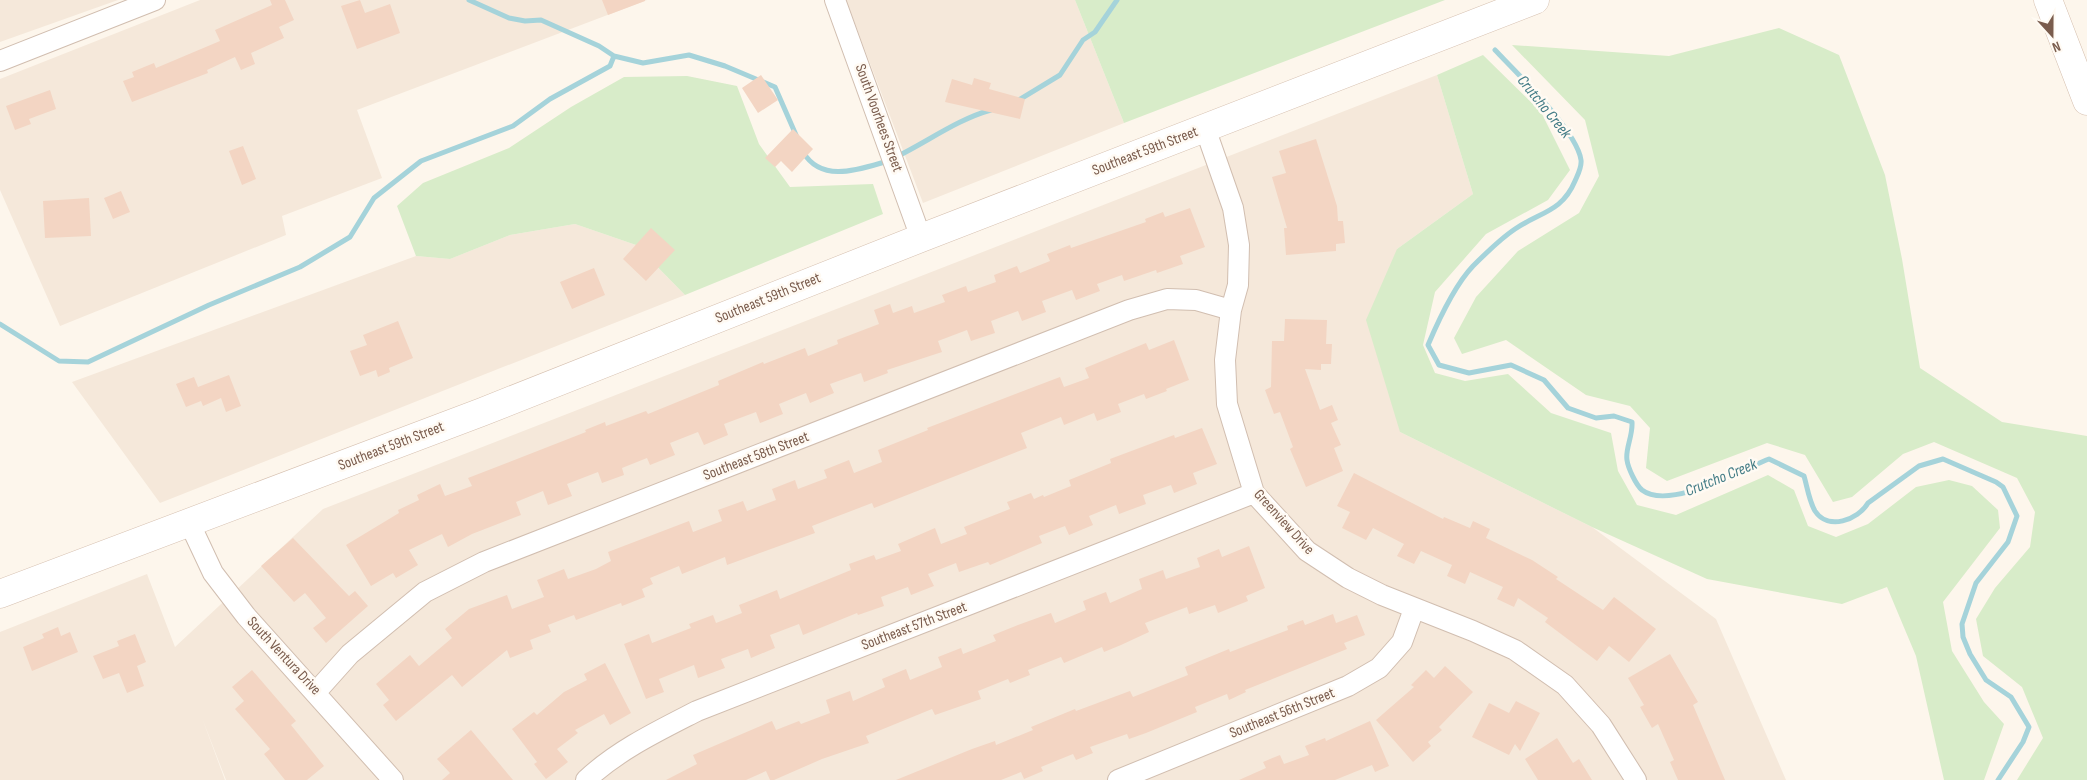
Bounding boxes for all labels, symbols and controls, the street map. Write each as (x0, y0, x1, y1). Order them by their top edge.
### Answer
north arrow (2027, 10, 2077, 60)
text: N (2050, 37, 2063, 56)
street label: South Voorhees Street (851, 62, 907, 175)
water label: Crutcho Creek (1513, 72, 1576, 143)
street label: Southeast 59th Street (1089, 122, 1201, 180)
street label: Southeast 59th Street (713, 268, 824, 328)
street label: Southeast 59th Street (335, 417, 447, 475)
street label: Southeast 58th Street (700, 427, 812, 485)
water label: Crutcho Creek (1682, 455, 1761, 501)
street label: Greenview Drive (1250, 485, 1318, 559)
street label: Southeast 57th Street (859, 597, 970, 655)
street label: South Ventura Drive (243, 613, 325, 699)
street label: Southeast 56th Street (1227, 683, 1338, 743)

